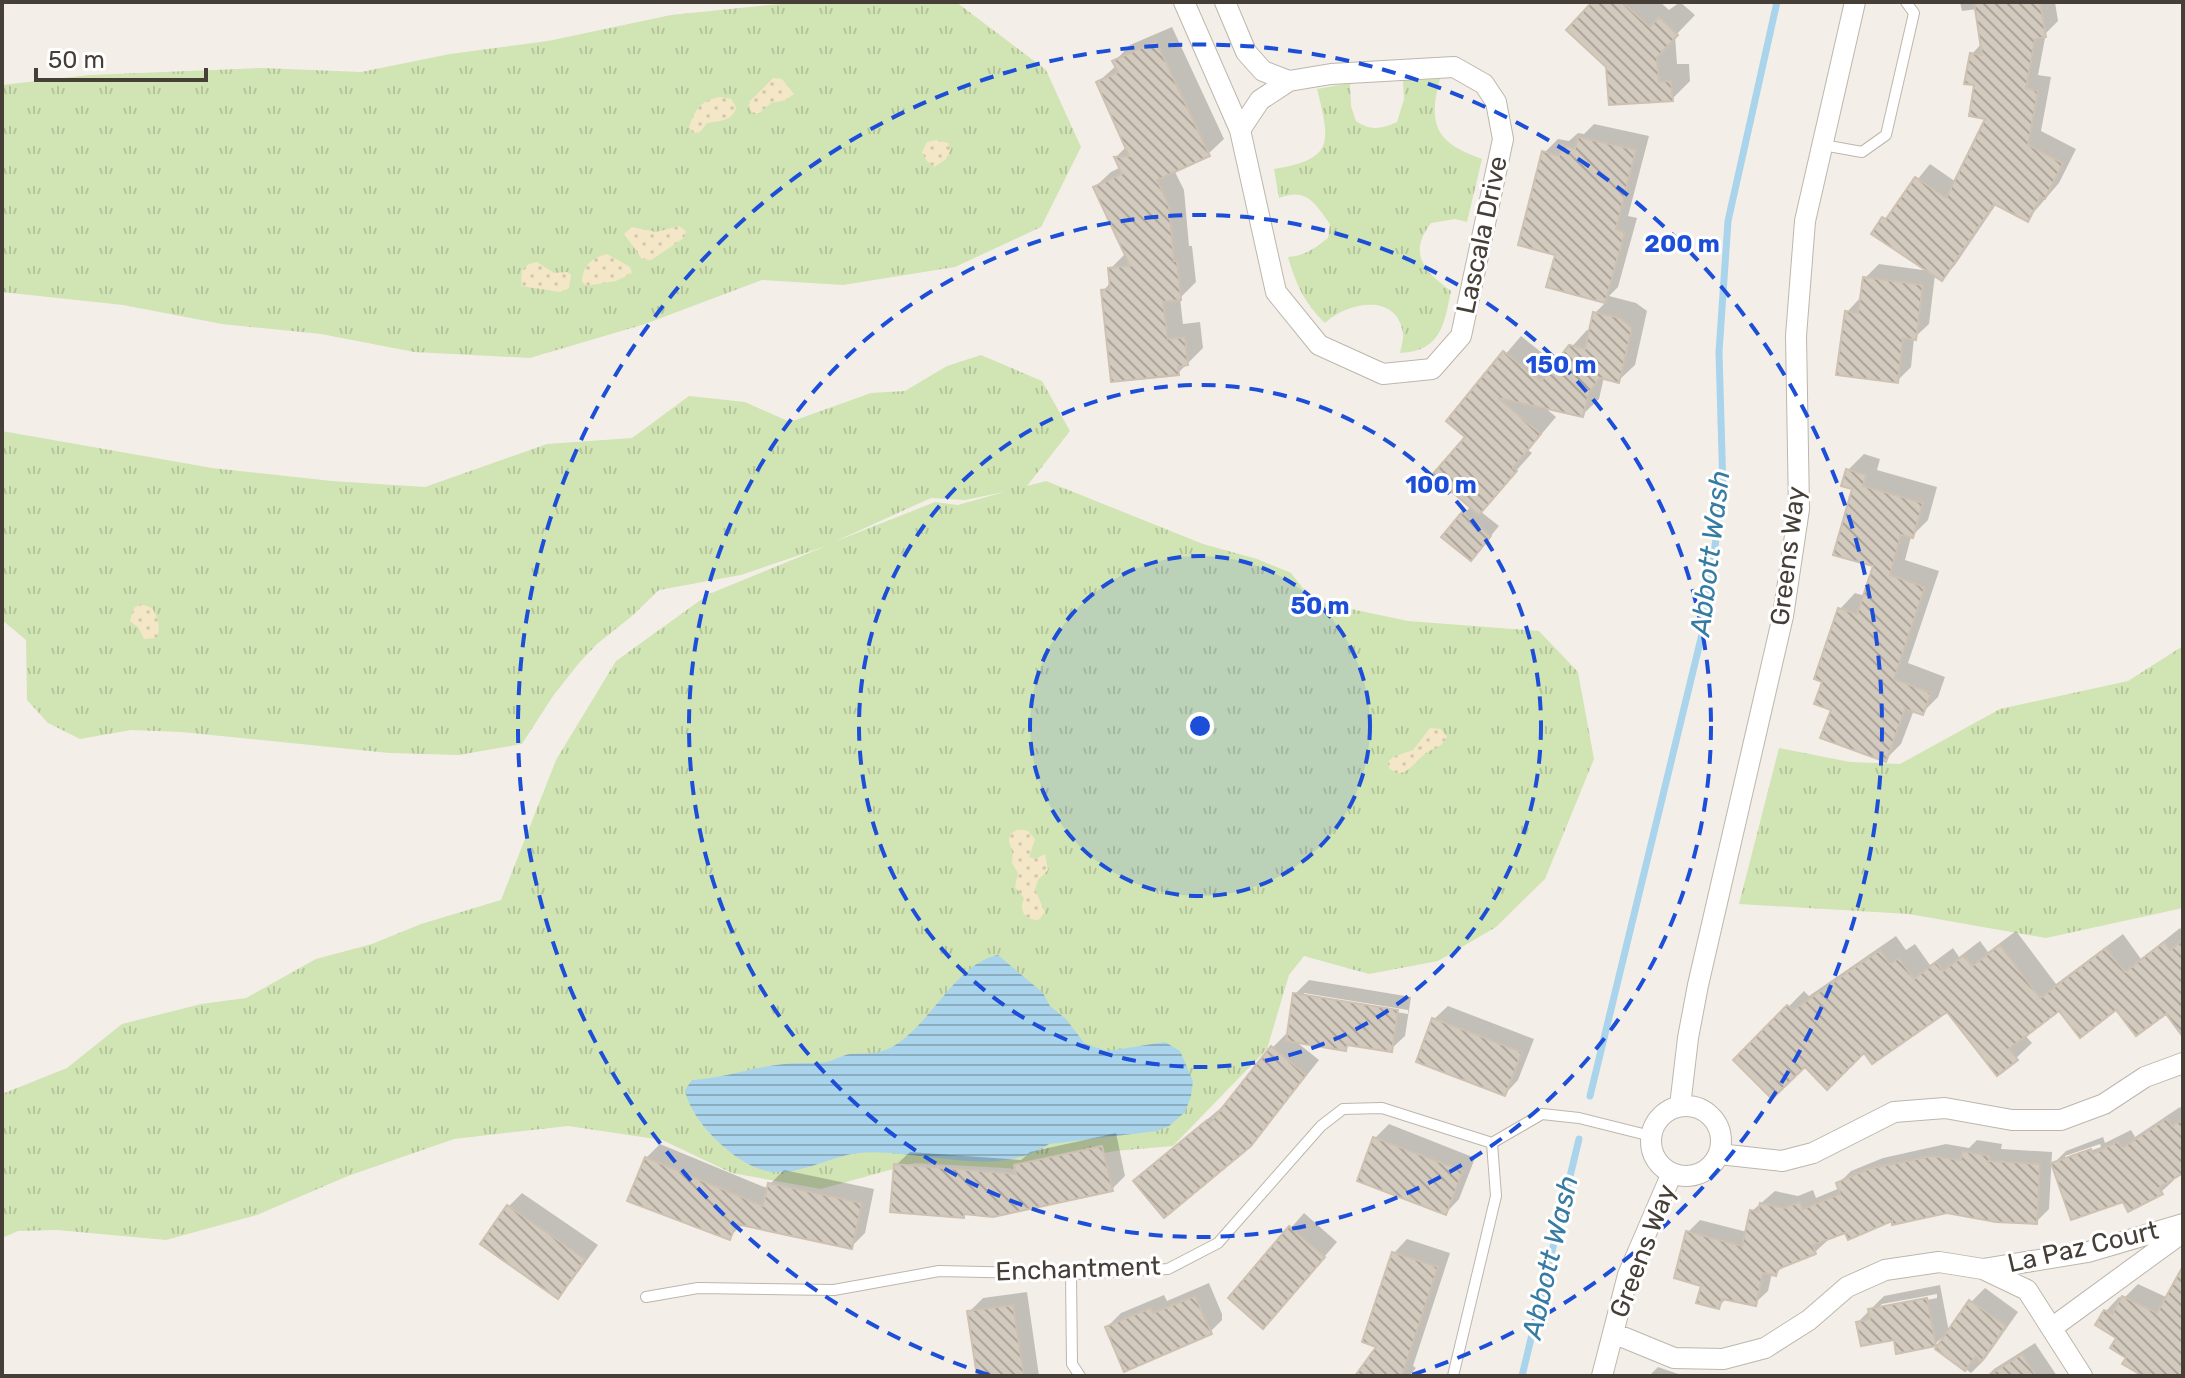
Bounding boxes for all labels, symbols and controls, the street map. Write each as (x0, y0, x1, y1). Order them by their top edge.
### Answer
scale bar (36, 32, 206, 82)
text: 50 m (48, 46, 105, 74)
street label: Lascala Drive (1450, 153, 1514, 317)
text: 200 m (1644, 230, 1720, 258)
text: 150 m (1526, 351, 1596, 379)
water label: Abbott Wash (1683, 468, 1737, 640)
text: 100 m (1405, 471, 1477, 499)
street label: Greens Way (1764, 485, 1812, 627)
text: 50 m (1291, 592, 1349, 620)
centre of rings (1186, 712, 1214, 740)
water label: Abbott Wash (1515, 1172, 1585, 1344)
street label: Greens Way (1603, 1180, 1683, 1322)
street label: La Paz Court (2005, 1215, 2161, 1279)
street label: Enchantment (995, 1251, 1161, 1287)

